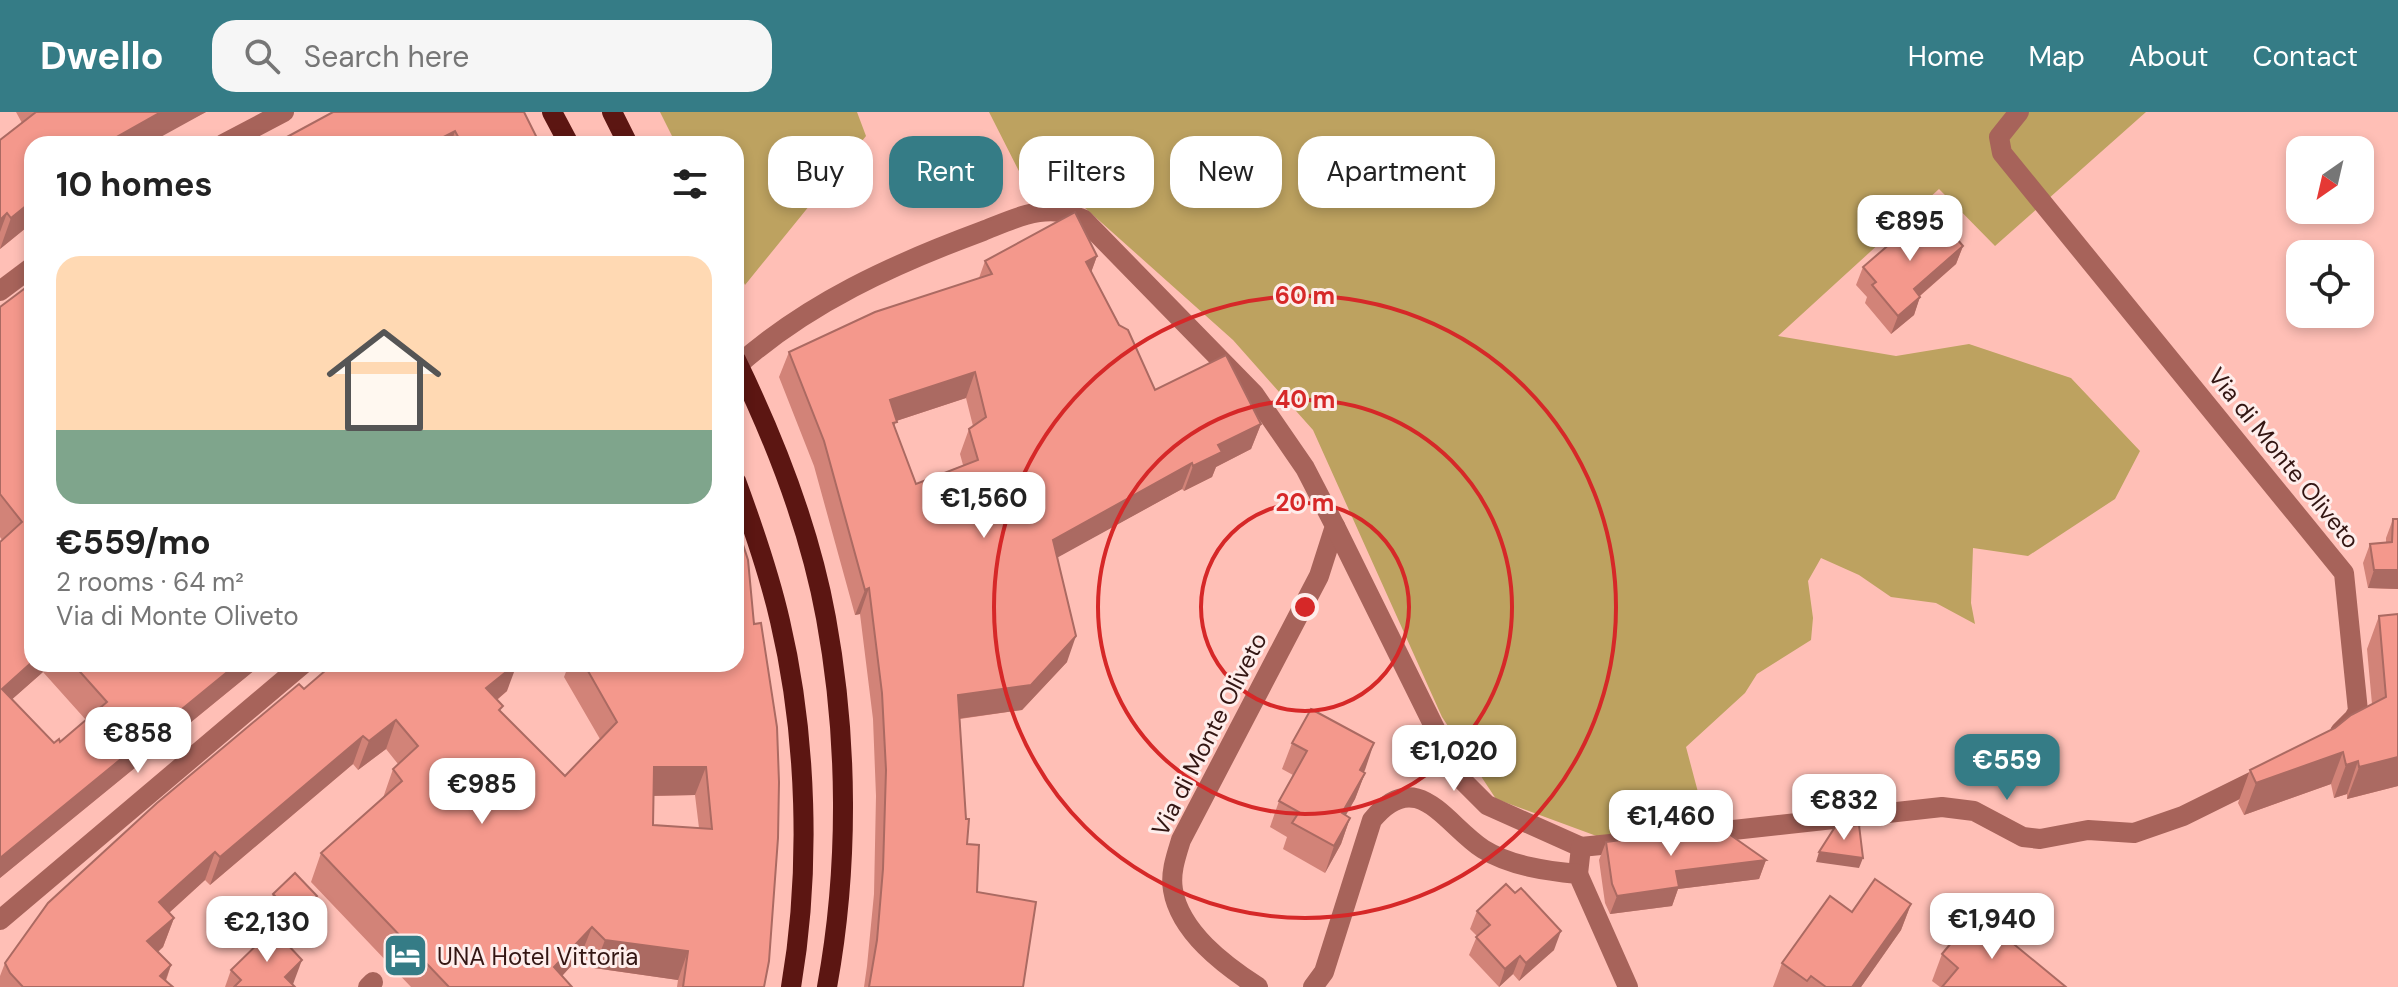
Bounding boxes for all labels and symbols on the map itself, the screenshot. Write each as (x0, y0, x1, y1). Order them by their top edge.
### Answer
north arrow (2286, 136, 2374, 224)
pin: €895 (1863, 195, 1957, 263)
text: 60 m (1275, 280, 1335, 311)
street label: Via di Monte Oliveto (2201, 361, 2367, 555)
text: 40 m (1275, 384, 1335, 415)
pin: €1,560 (919, 472, 1049, 540)
text: 20 m (1276, 487, 1334, 518)
centre of rings (1291, 593, 1319, 621)
street label: Via di Monte Oliveto (1144, 627, 1274, 841)
pin: €858 (91, 707, 185, 775)
pin: €1,020 (1389, 725, 1519, 793)
pin: €559 (1960, 734, 2054, 802)
pin: €985 (435, 758, 529, 826)
pin: €832 (1797, 774, 1891, 842)
pin: €1,460 (1606, 790, 1736, 858)
pin: €1,940 (1927, 893, 2057, 961)
pin: €2,130 (202, 896, 332, 964)
hotel icon: UNA Hotel Vittoria (382, 932, 430, 980)
place label: UNA Hotel Vittoria (437, 941, 638, 972)

